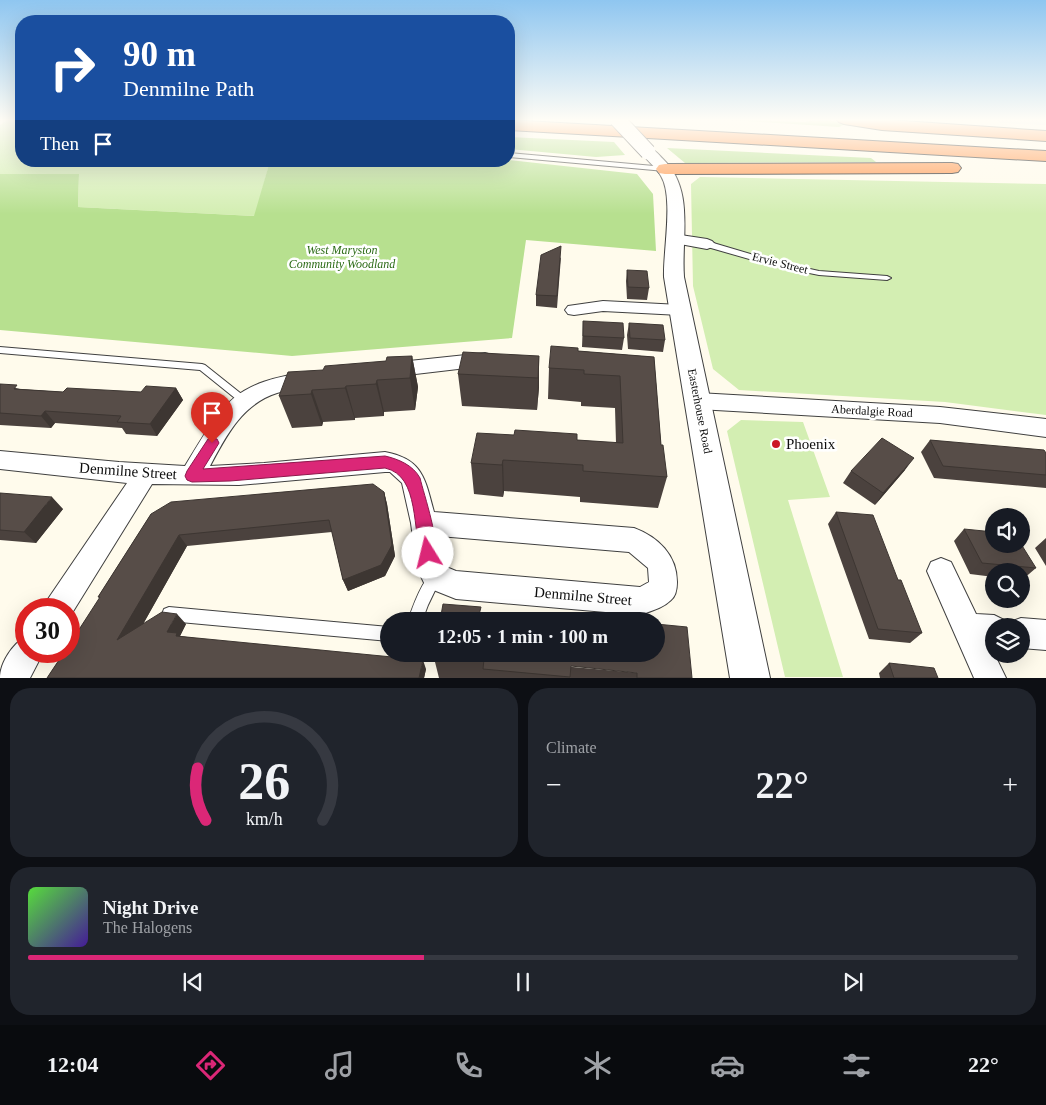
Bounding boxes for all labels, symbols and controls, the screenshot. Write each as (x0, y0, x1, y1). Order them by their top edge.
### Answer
icon: right (40, 35, 105, 100)
text: 90 m (123, 35, 196, 74)
text: Denmilne Path (123, 76, 254, 101)
icon: arrive (89, 130, 117, 158)
text: Then (40, 133, 79, 154)
park label: West Maryston Community Woodland (289, 243, 396, 271)
street label: Ervie Street (751, 249, 810, 277)
street label: Easterhouse Road (685, 367, 715, 455)
pin (191, 392, 233, 443)
icon: arrive (198, 399, 226, 427)
street label: Aberdalgie Road (831, 402, 913, 420)
place label: Phoenix (786, 436, 836, 452)
marker: Phoenix (770, 438, 782, 450)
street label: Denmilne Street (79, 460, 178, 482)
map controls (985, 508, 1030, 663)
button: sound (985, 508, 1030, 553)
position arrow (401, 526, 453, 578)
button: search (985, 563, 1030, 608)
street label: Denmilne Street (534, 584, 633, 608)
speed limit sign: 30 (15, 598, 80, 663)
button: layers (985, 618, 1030, 663)
text: 12:05 · 1 min · 100 m (437, 626, 608, 647)
text: Climate (546, 739, 597, 756)
text: 26 (238, 753, 290, 810)
text: 22° (755, 764, 809, 806)
text: − (546, 769, 562, 800)
text: + (1002, 769, 1018, 800)
text: km/h (246, 809, 282, 829)
text: Night Drive (103, 897, 199, 918)
text: The Halogens (103, 919, 192, 936)
icon: previous (179, 968, 207, 996)
icon: pause (509, 968, 537, 996)
icon: next (839, 968, 867, 996)
icon: directions (193, 1048, 228, 1083)
icon: music (322, 1048, 357, 1083)
icon: phone (451, 1048, 486, 1083)
icon: climate (580, 1048, 615, 1083)
icon: car (710, 1048, 745, 1083)
icon: filters (839, 1048, 874, 1083)
text: 12:04 (47, 1052, 98, 1077)
text: 22° (968, 1052, 999, 1077)

